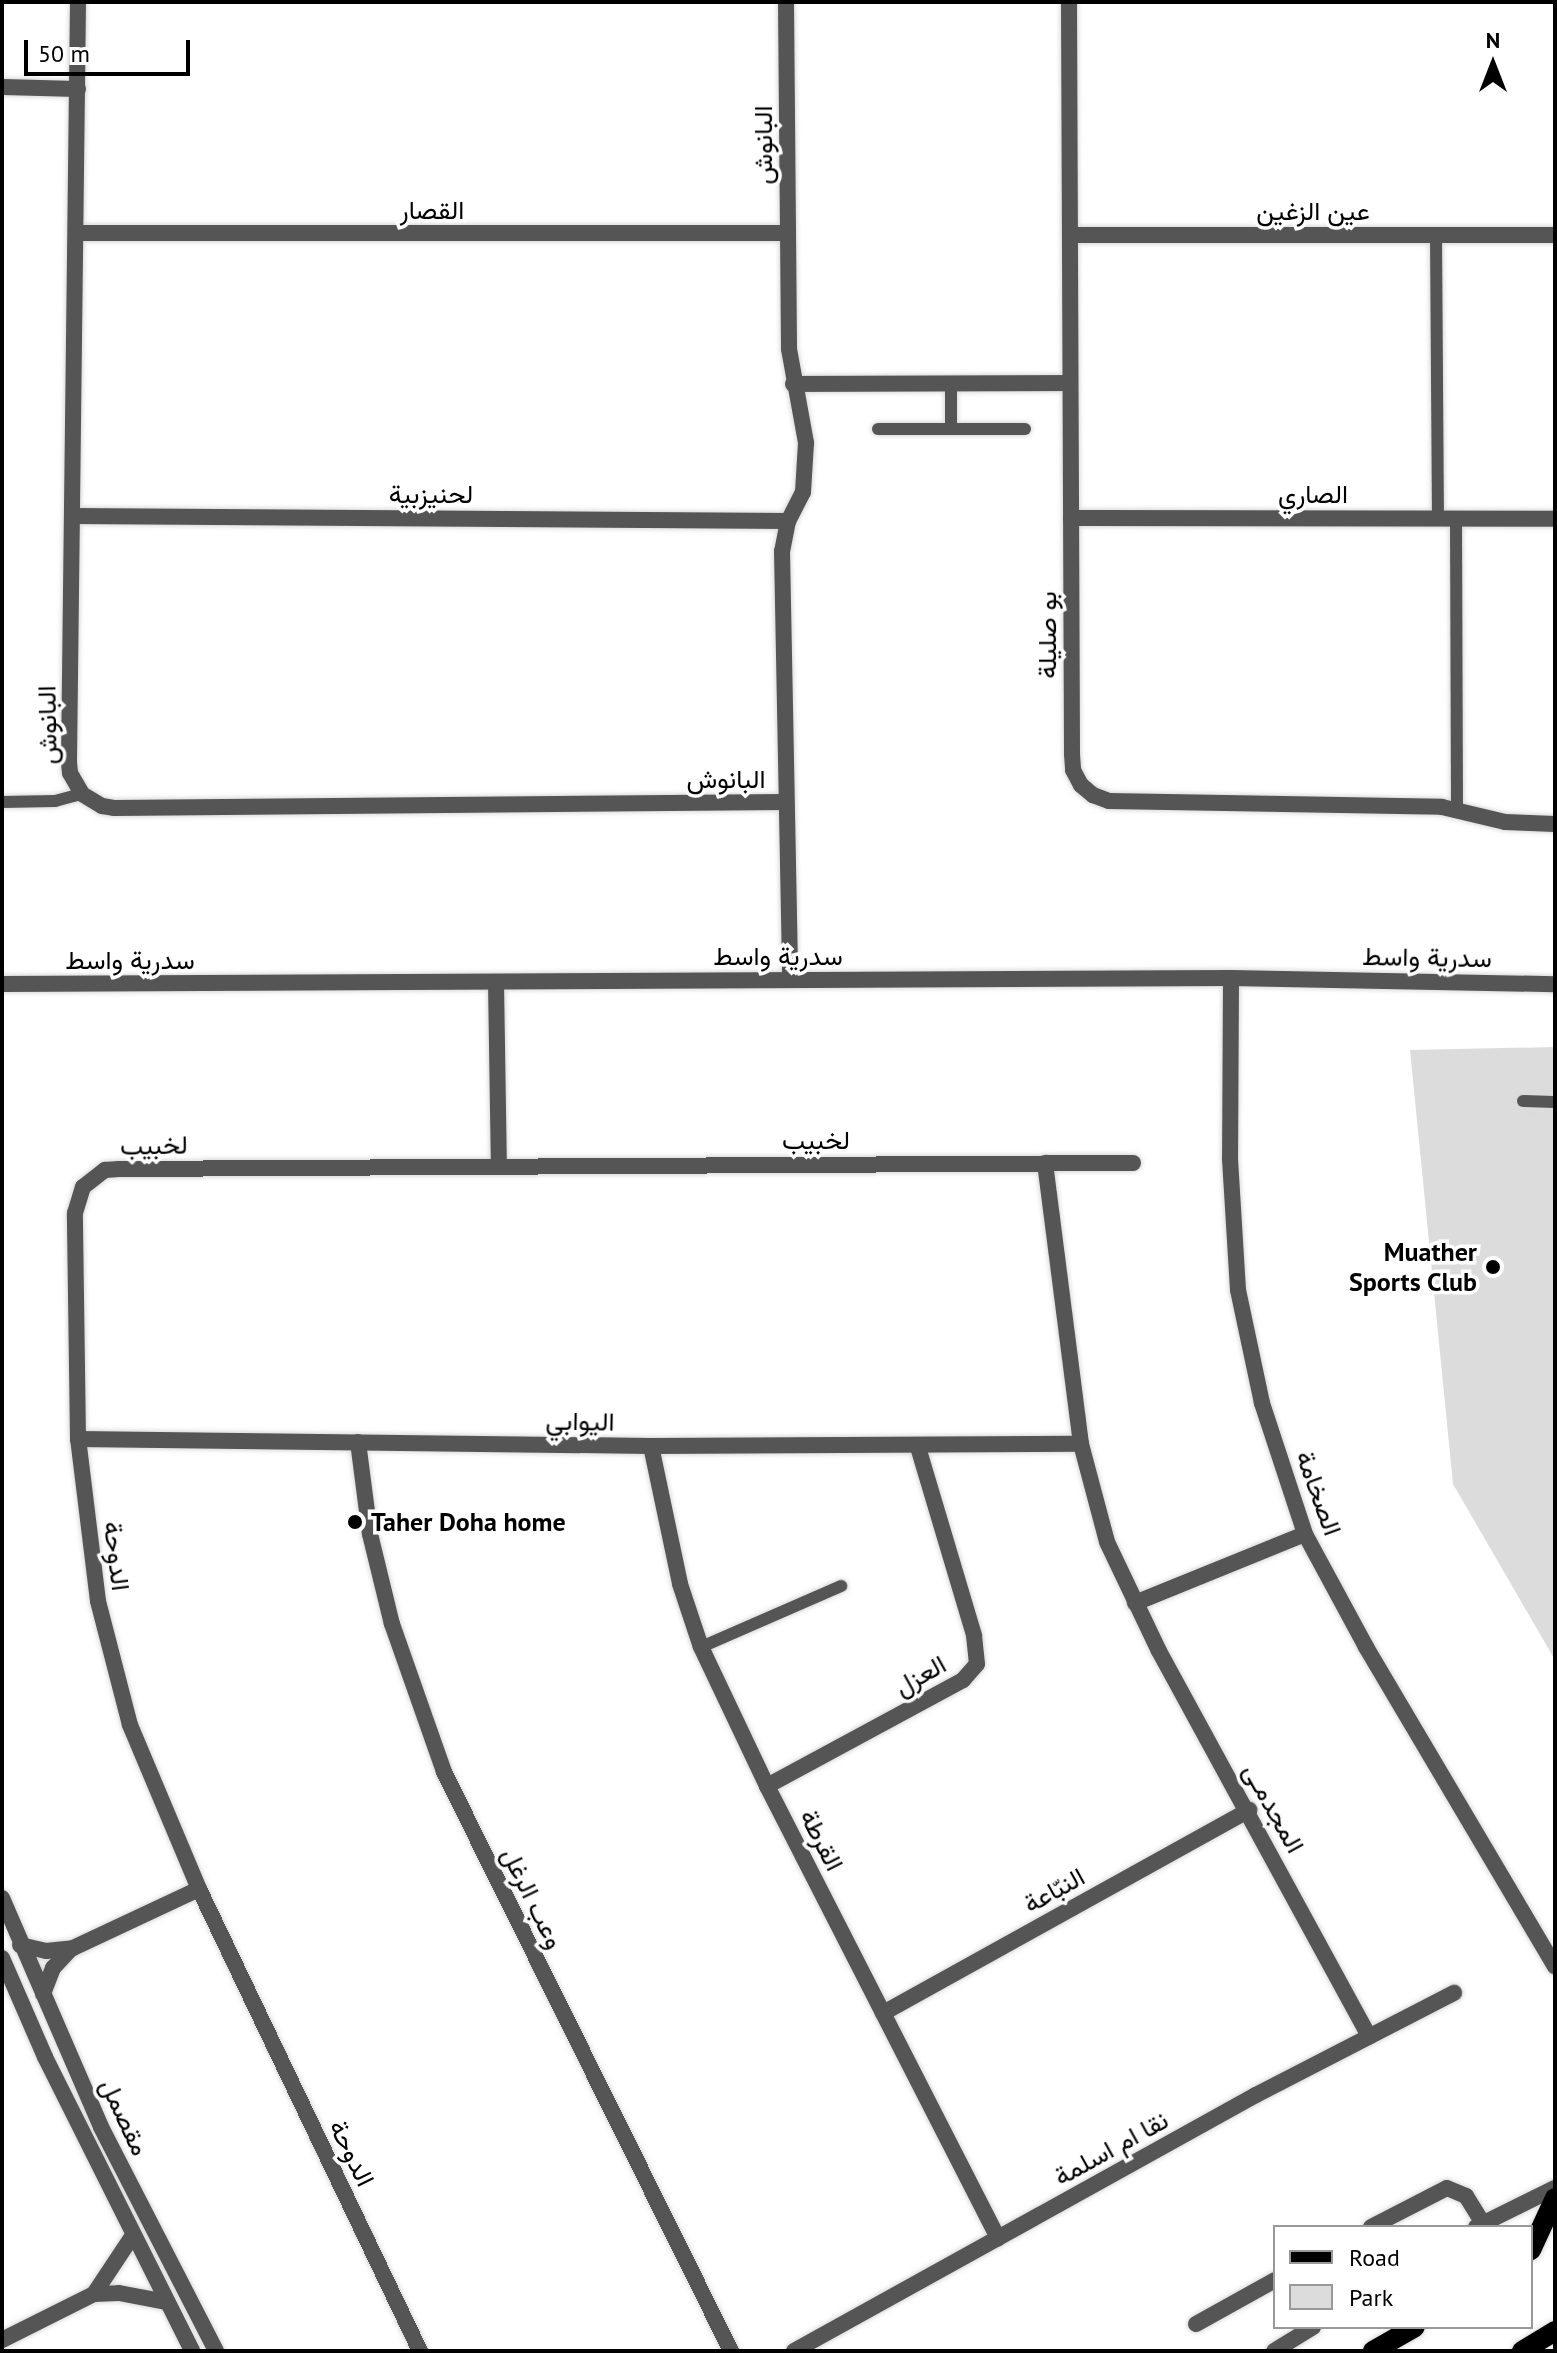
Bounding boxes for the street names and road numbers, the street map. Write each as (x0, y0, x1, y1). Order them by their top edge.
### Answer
street label: البانوش (747, 105, 779, 185)
street label: القصار (400, 194, 464, 226)
street label: عين الزغين (1256, 195, 1370, 227)
street label: لحنيزبية (389, 478, 473, 510)
street label: الصاري (1278, 478, 1348, 510)
street label: بو صليلة (1031, 591, 1063, 679)
street label: البانوش (31, 685, 63, 765)
street label: البانوش (686, 763, 766, 795)
street label: سدرية واسط (713, 940, 843, 972)
street label: سدرية واسط (1362, 940, 1492, 974)
street label: سدرية واسط (65, 944, 195, 976)
street label: لخبيب (782, 1124, 850, 1156)
street label: لخبيب (120, 1129, 188, 1161)
street label: اليوابي (545, 1405, 615, 1437)
street label: الصخامة (1289, 1446, 1349, 1540)
street label: الدوحة (97, 1519, 137, 1593)
street label: العزل (889, 1648, 951, 1702)
street label: المجدمـى (1237, 1758, 1311, 1858)
street label: القرطة (793, 1804, 851, 1876)
street label: وعب الرغل (495, 1842, 571, 1954)
street label: النبّاعة (1018, 1861, 1090, 1919)
street label: مقصمل (94, 2073, 156, 2161)
street label: نقا ام اسلمة (1048, 2104, 1174, 2192)
street label: الدوحة (323, 2115, 381, 2191)

